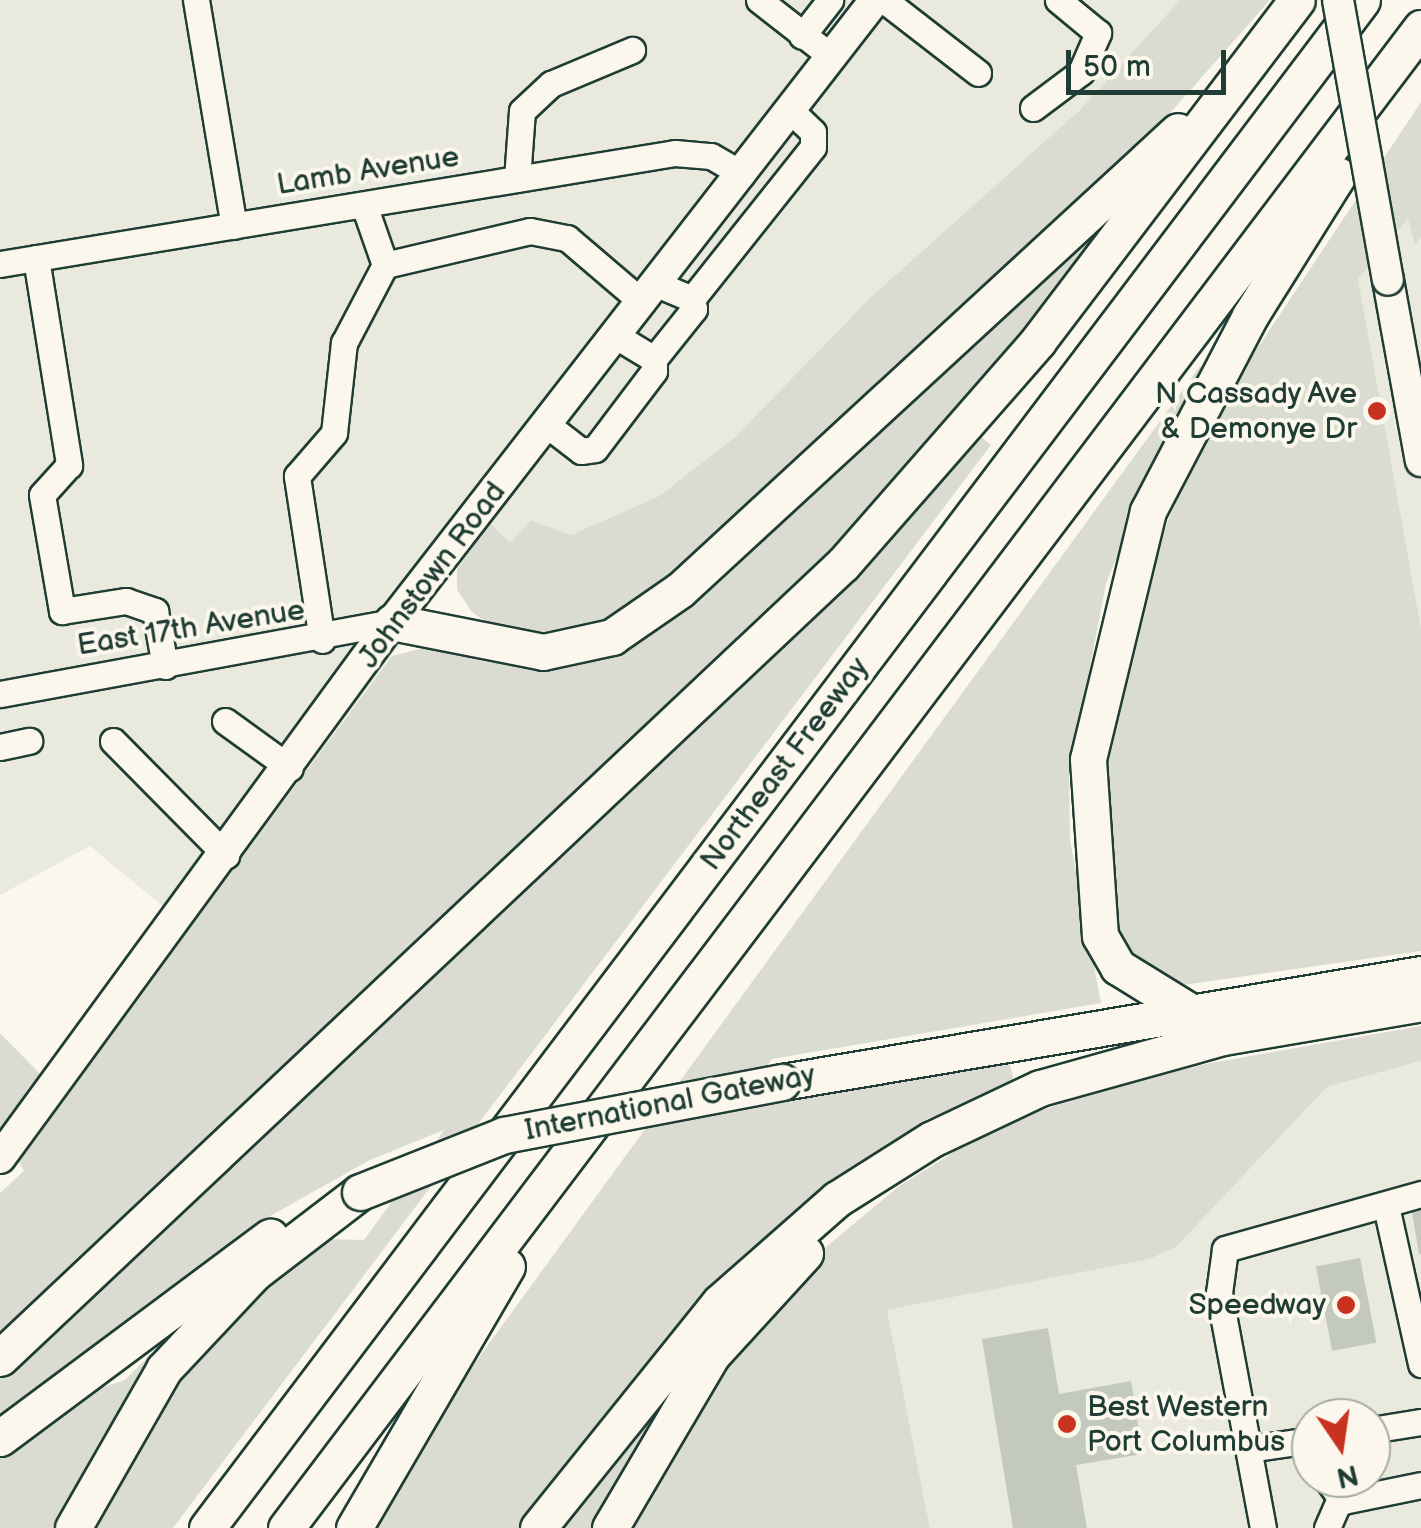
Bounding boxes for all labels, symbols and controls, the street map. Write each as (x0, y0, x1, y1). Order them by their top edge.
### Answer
scale bar (1071, 30, 1231, 92)
text: 50 m (1083, 49, 1151, 85)
street label: Lamb Avenue (274, 139, 462, 203)
place label: N Cassady Ave & Demonye Dr (1153, 376, 1357, 446)
marker: N Cassady Ave & Demonye Dr (1366, 400, 1388, 422)
street label: Johnstown Road (350, 475, 514, 675)
street label: East 17th Avenue (75, 592, 307, 664)
street label: Northeast Freeway (693, 650, 877, 878)
street label: International Gateway (522, 1057, 818, 1149)
place label: Speedway (1188, 1287, 1326, 1323)
marker: Speedway (1335, 1294, 1357, 1316)
place label: Best Western Port Columbus (1087, 1389, 1285, 1460)
north arrow (1291, 1398, 1391, 1498)
marker: Best Western Port Columbus (1056, 1413, 1078, 1435)
text: N (1333, 1457, 1361, 1494)

